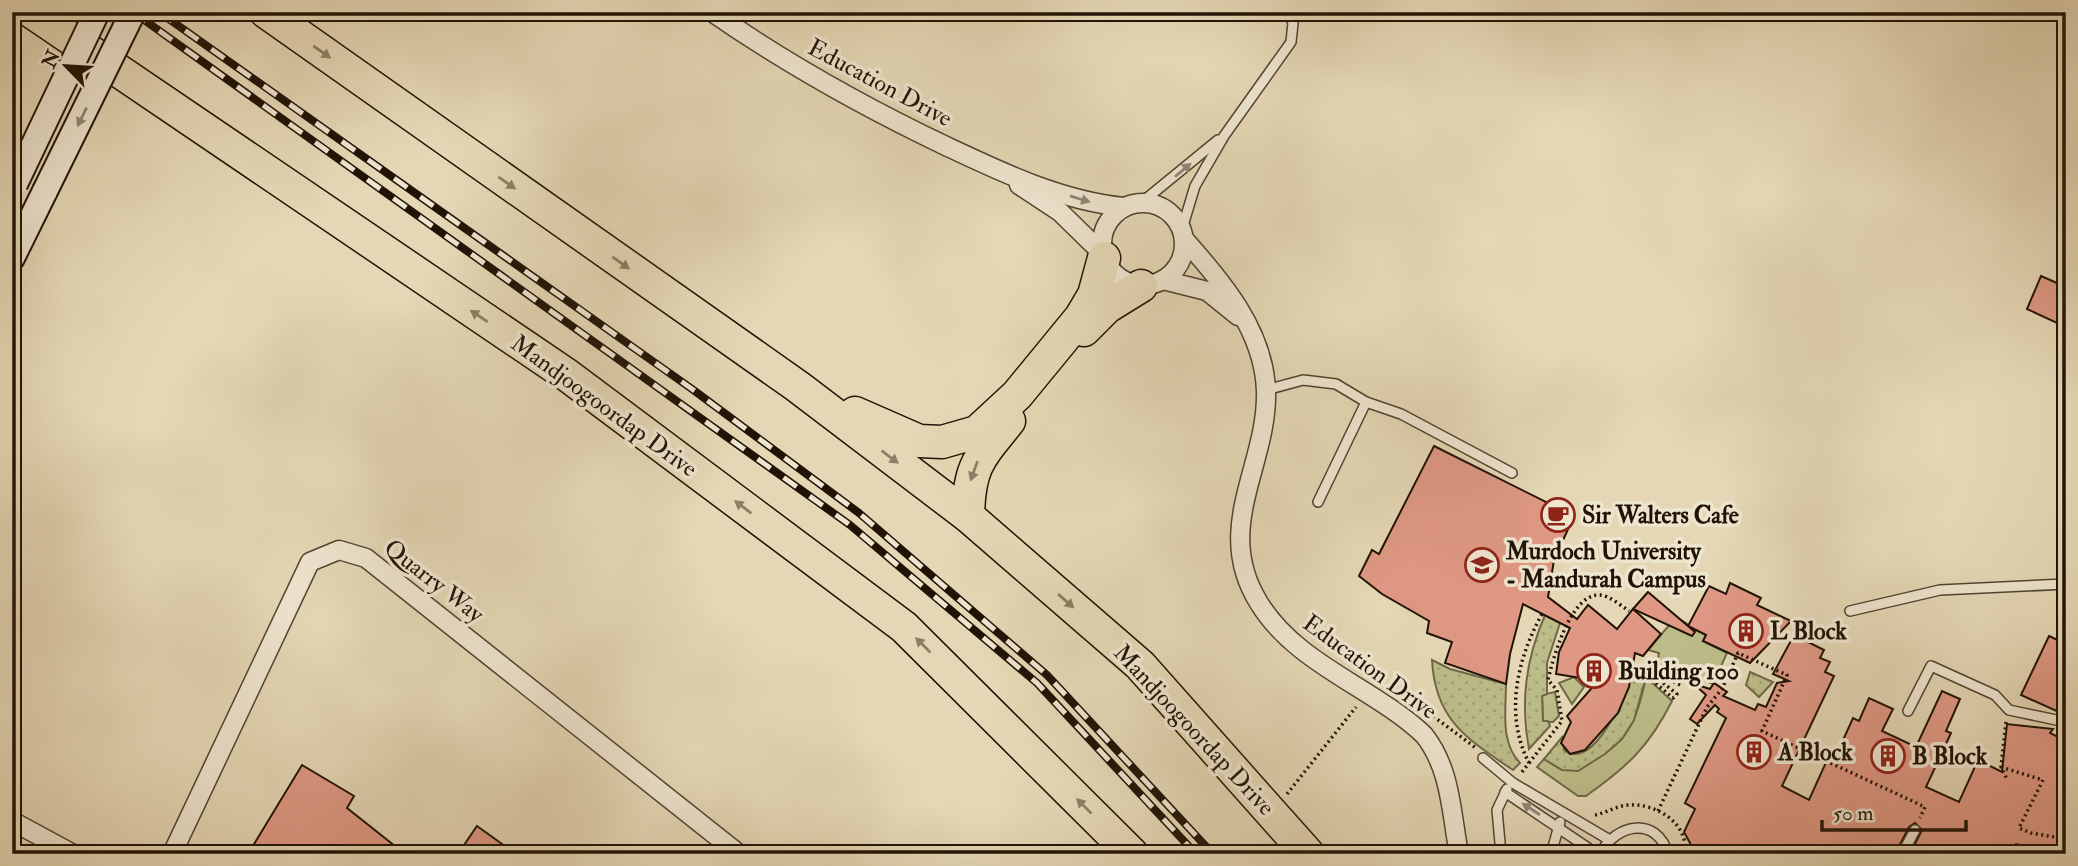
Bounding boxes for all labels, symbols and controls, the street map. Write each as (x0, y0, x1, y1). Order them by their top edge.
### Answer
north arrow (32, 32, 102, 102)
street label: Education Drive (803, 32, 957, 134)
one-way arrow (313, 45, 331, 59)
text: N (37, 46, 66, 73)
one-way arrow (76, 107, 87, 127)
one-way arrow (1174, 163, 1191, 178)
one-way arrow (498, 176, 516, 190)
one-way arrow (1070, 195, 1091, 205)
one-way arrow (612, 256, 630, 270)
one-way arrow (470, 309, 488, 323)
street label: Mandjoogoordap Drive (505, 328, 703, 484)
one-way arrow (881, 450, 899, 464)
one-way arrow (969, 460, 980, 481)
cafe icon: Sir Walters Cafe (1539, 496, 1577, 534)
one-way arrow (734, 499, 752, 514)
place label: Sir Walters Cafe (1582, 500, 1739, 531)
street label: Quarry Way (378, 532, 491, 630)
place label: Murdoch University - Mandurah Campus (1505, 536, 1706, 595)
school or university icon: Murdoch University - Mandurah Campus (1463, 546, 1501, 584)
one-way arrow (1057, 593, 1075, 609)
street label: Education Drive (1297, 608, 1443, 726)
building icon: L Block (1727, 612, 1765, 650)
place label: L Block (1770, 616, 1847, 647)
one-way arrow (914, 637, 931, 654)
street label: Mandjoogoordap Drive (1107, 638, 1281, 822)
building icon: Building 100 (1575, 652, 1613, 690)
place label: Building 100 (1618, 656, 1739, 687)
building icon: A Block (1735, 733, 1773, 771)
place label: A Block (1777, 737, 1853, 768)
building icon: B Block (1869, 737, 1907, 775)
place label: B Block (1912, 741, 1988, 772)
scale bar (1822, 789, 1966, 833)
one-way arrow (1076, 798, 1093, 814)
text: 50 m (1833, 800, 1874, 827)
one-way arrow (1521, 803, 1540, 816)

